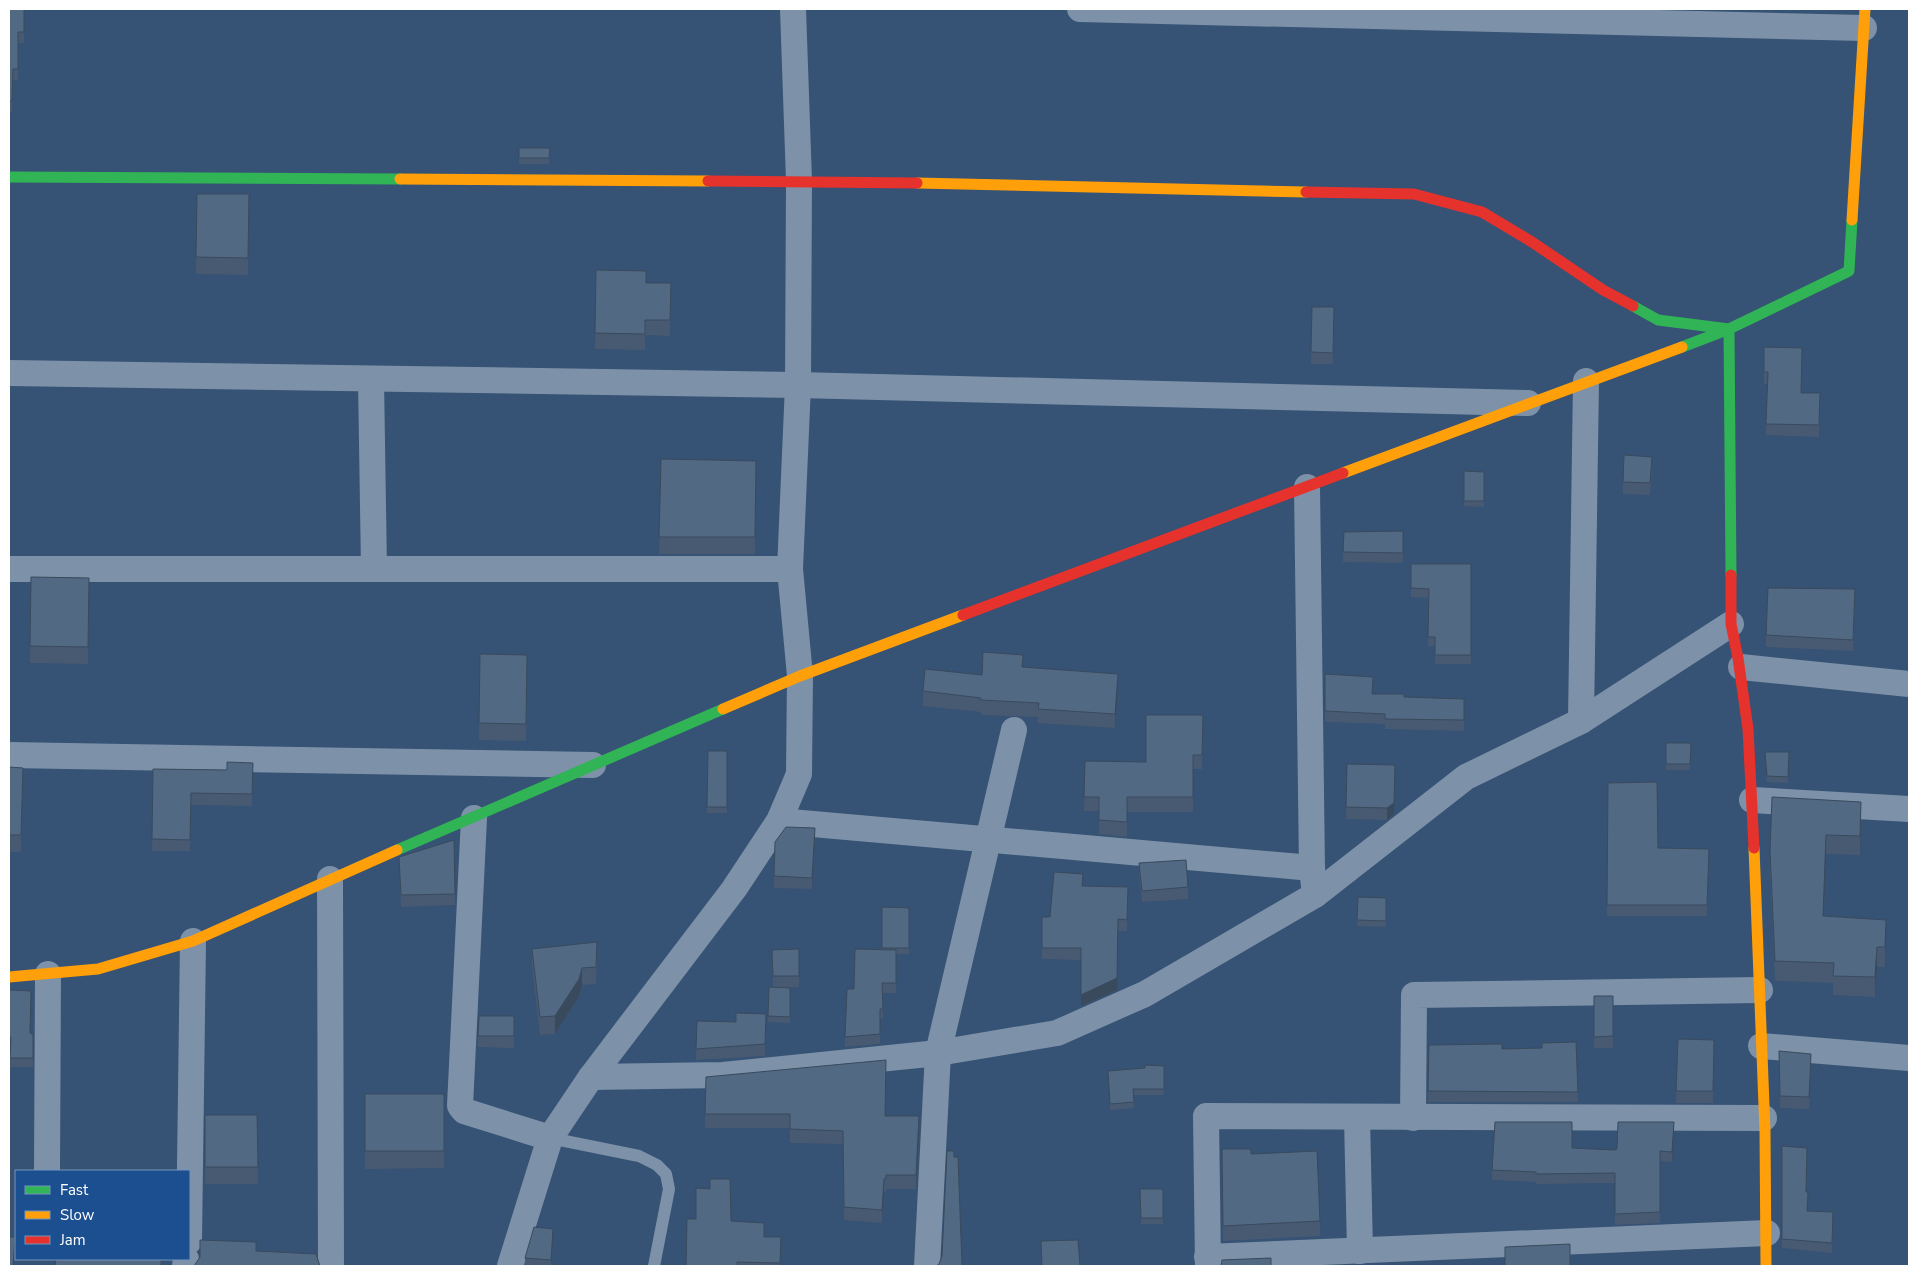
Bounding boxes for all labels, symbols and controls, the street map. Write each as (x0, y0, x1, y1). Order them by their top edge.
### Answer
legend (15, 1170, 190, 1260)
text: Fast (60, 1180, 89, 1200)
text: Slow (60, 1205, 95, 1225)
text: Jam (59, 1230, 86, 1250)

